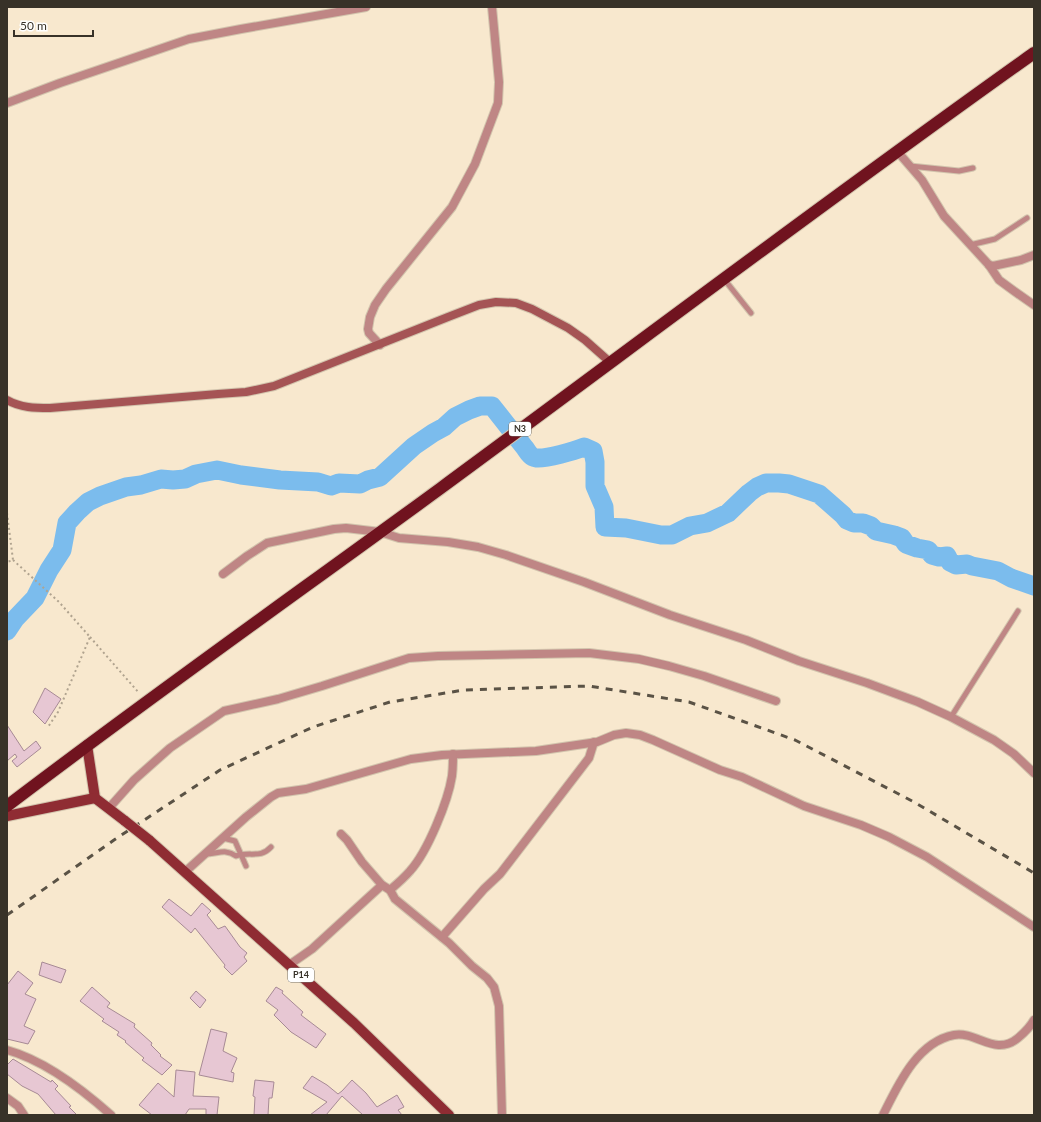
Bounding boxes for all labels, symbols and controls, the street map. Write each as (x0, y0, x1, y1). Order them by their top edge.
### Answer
scale bar (14, 12, 93, 38)
text: 50 m (20, 18, 47, 33)
road number: N3 (509, 422, 531, 436)
road number: P14 (288, 968, 314, 982)

